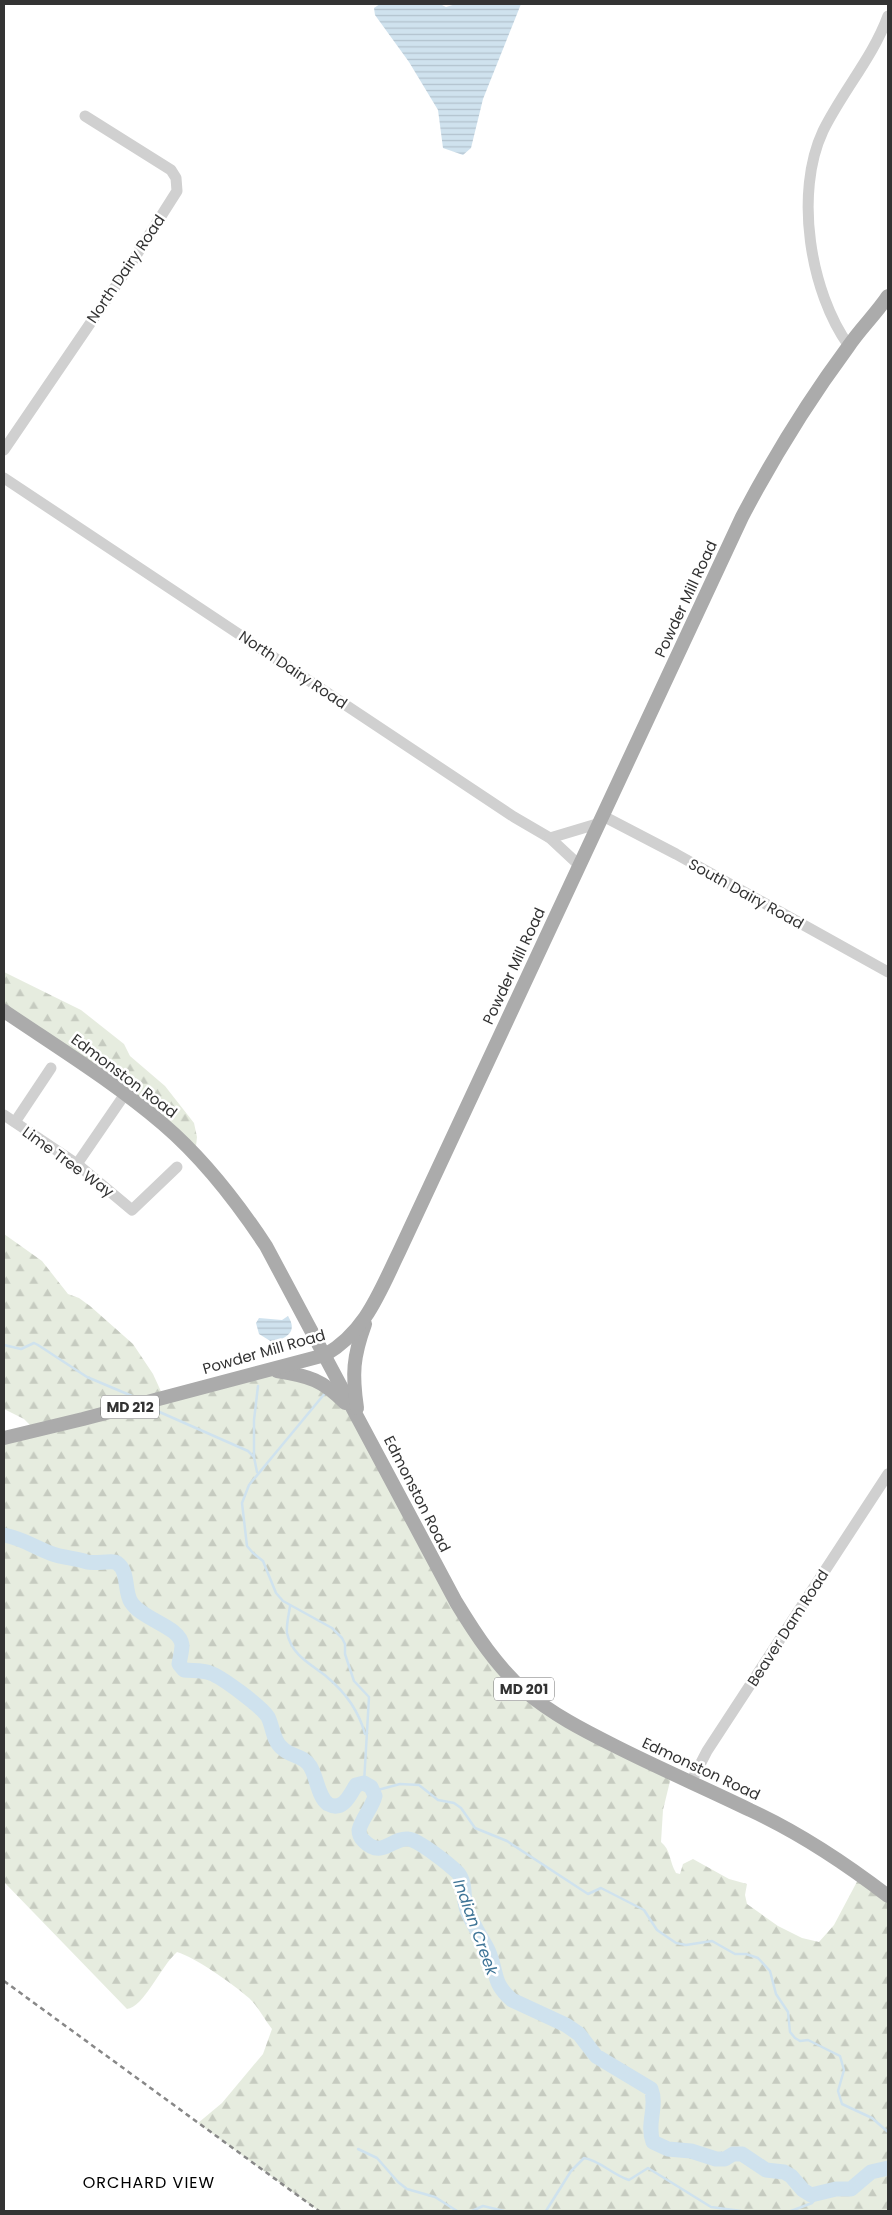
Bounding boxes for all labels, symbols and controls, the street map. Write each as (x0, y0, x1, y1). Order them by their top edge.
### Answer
street label: North Dairy Road (82, 210, 170, 327)
street label: Powder Mill Road (649, 537, 722, 661)
street label: North Dairy Road (235, 626, 352, 714)
street label: South Dairy Road (685, 853, 808, 934)
street label: Powder Mill Road (477, 904, 550, 1028)
street label: Edmonston Road (67, 1029, 182, 1122)
street label: Lime Tree Way (18, 1121, 119, 1202)
street label: Powder Mill Road (200, 1324, 328, 1379)
road number: MD 212 (101, 1395, 159, 1418)
street label: Edmonston Road (379, 1432, 456, 1556)
street label: Beaver Dam Road (742, 1565, 833, 1690)
road number: MD 201 (494, 1678, 554, 1700)
street label: Edmonston Road (639, 1732, 764, 1805)
water label: Indian Creek (447, 1876, 504, 1979)
district label: ORCHARD VIEW (83, 2171, 215, 2194)

